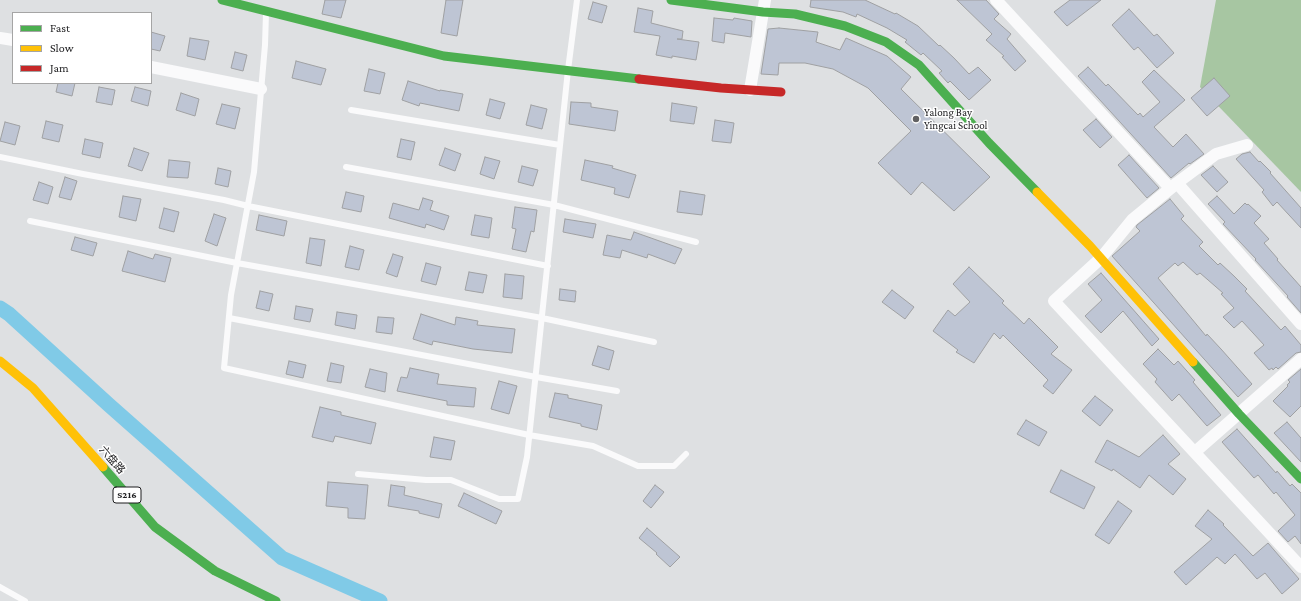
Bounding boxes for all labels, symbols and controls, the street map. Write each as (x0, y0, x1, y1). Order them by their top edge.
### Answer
legend (12, 12, 152, 84)
text: Fast (50, 21, 70, 35)
text: Slow (50, 41, 74, 55)
text: Jam (50, 61, 69, 75)
place label: Yalong Bay Yingcai School (924, 106, 987, 132)
marker: Yalong Bay Yingcai School (911, 114, 921, 124)
street label: 六盘路 (96, 443, 128, 477)
road number: S216 (113, 487, 141, 503)

